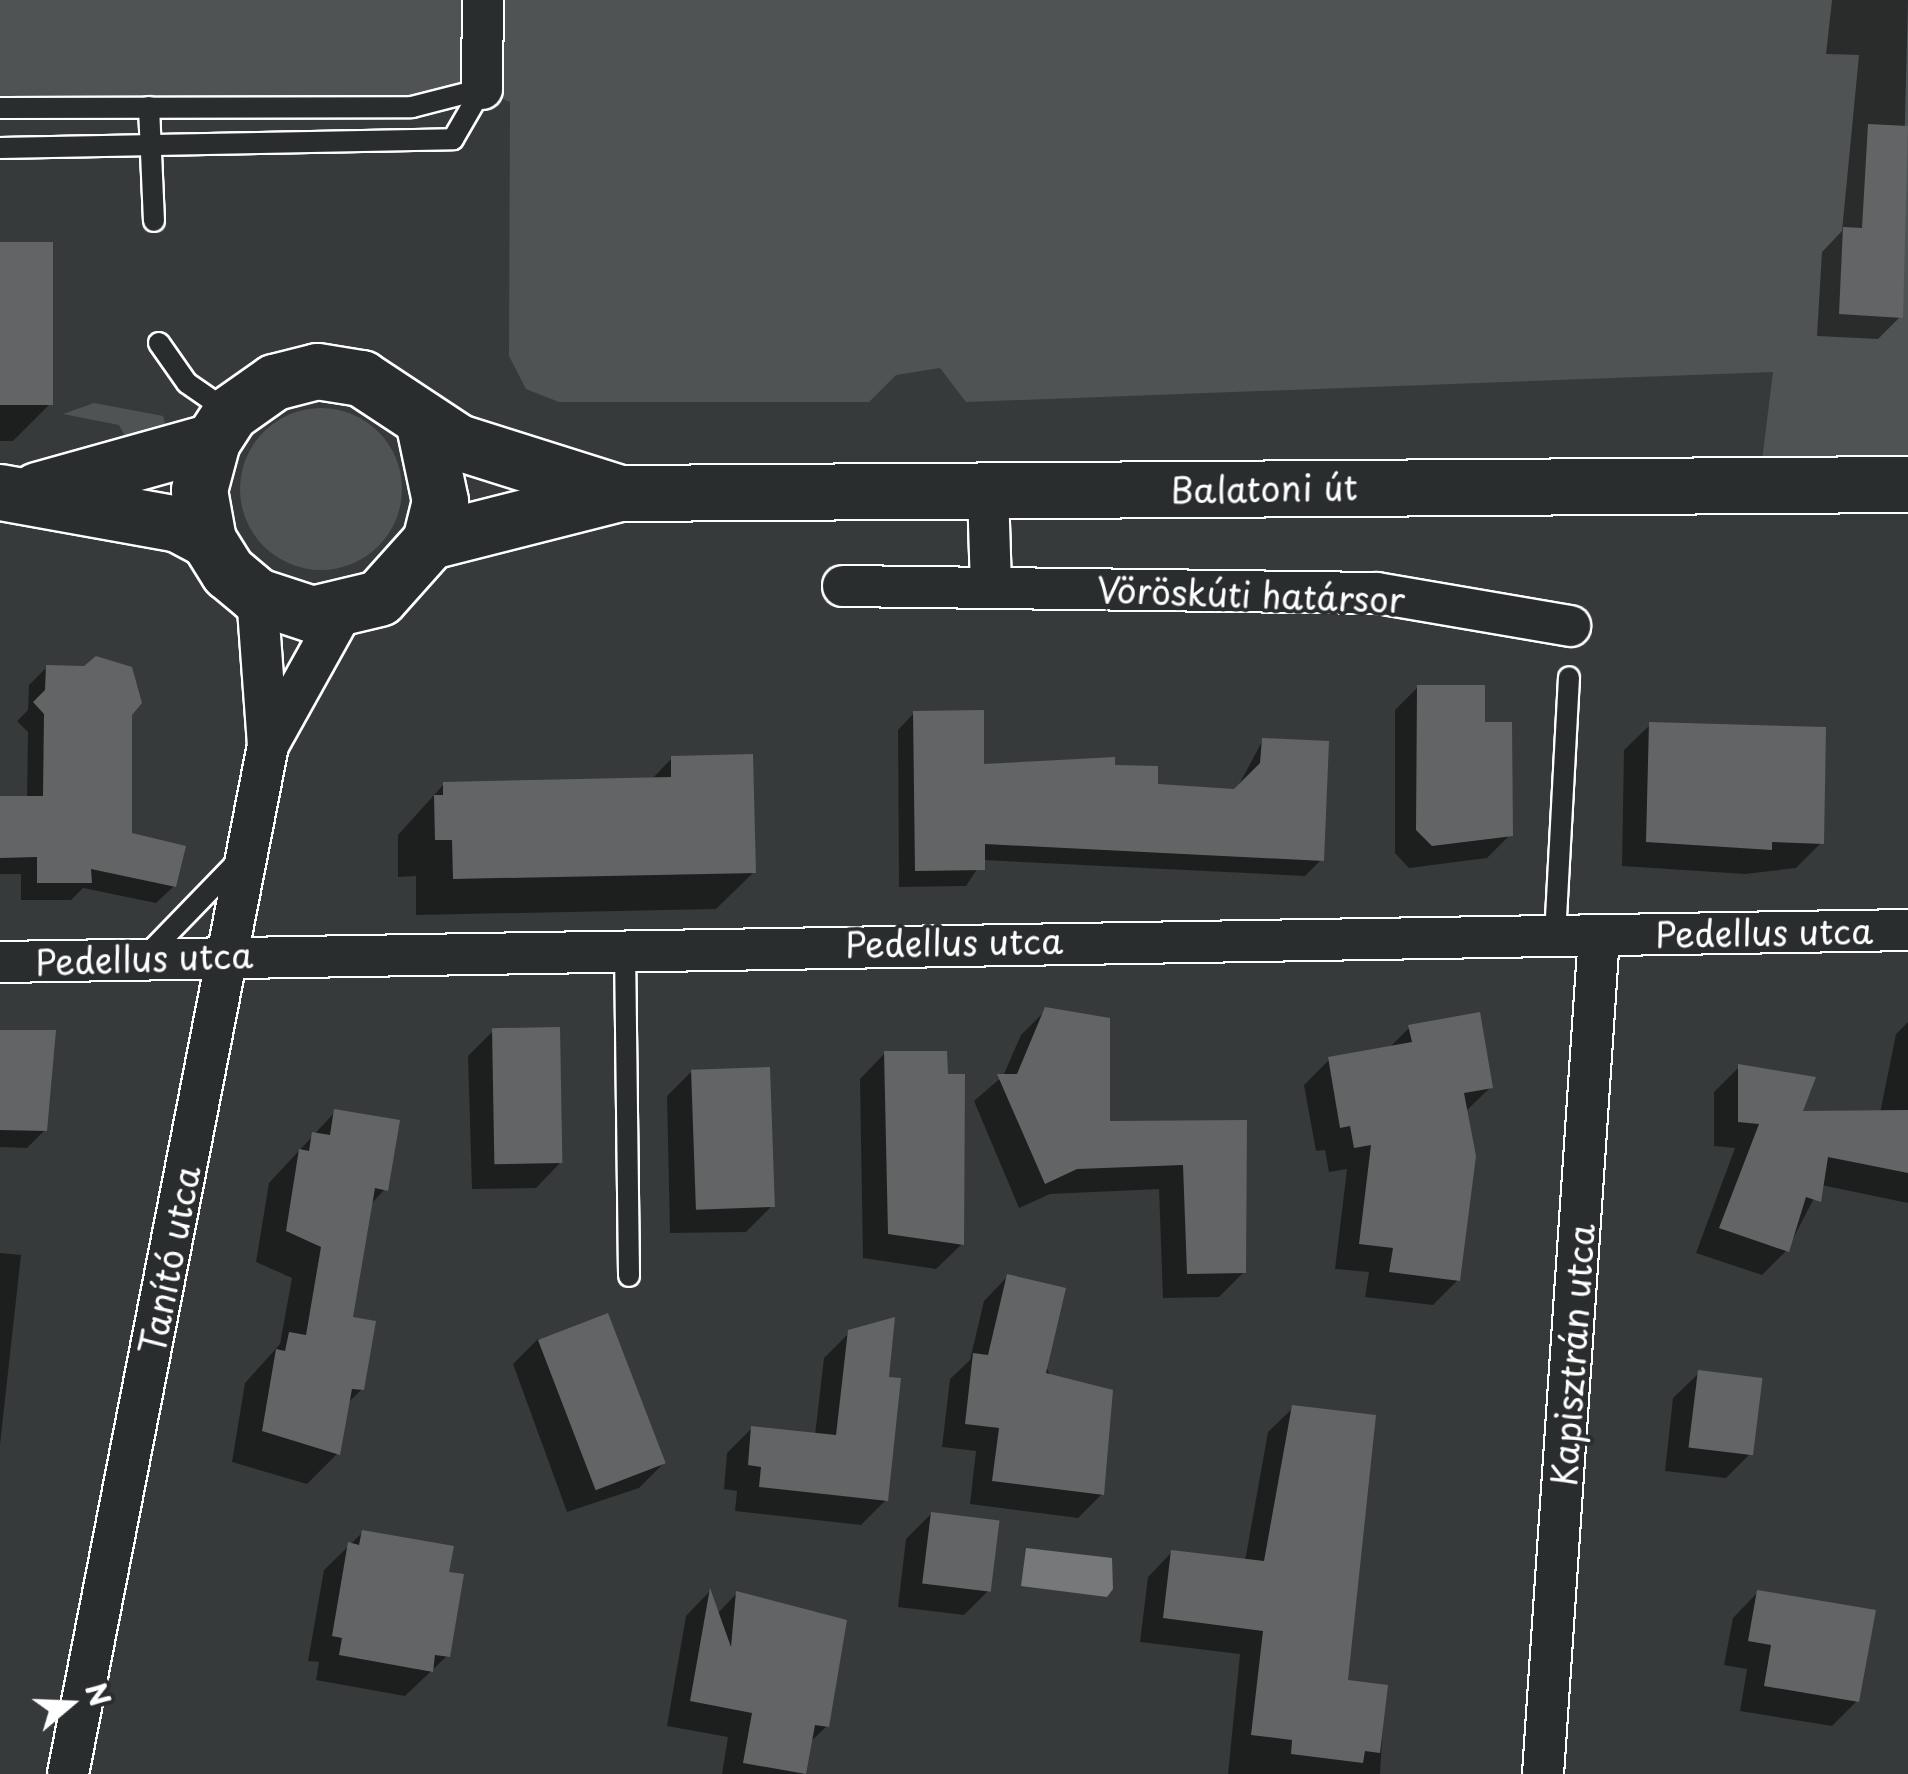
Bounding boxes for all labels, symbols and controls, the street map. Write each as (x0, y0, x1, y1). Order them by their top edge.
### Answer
street label: Balatoni út (1170, 465, 1358, 511)
street label: Vöröskúti határsor (1095, 568, 1407, 620)
street label: Pedellus utca (1655, 909, 1873, 955)
street label: Pedellus utca (845, 919, 1063, 965)
street label: Pedellus utca (35, 933, 253, 983)
street label: Tanító utca (130, 1162, 208, 1358)
street label: Kapisztrán utca (1542, 1221, 1602, 1489)
north arrow (20, 1654, 120, 1754)
text: N (75, 1677, 123, 1712)

